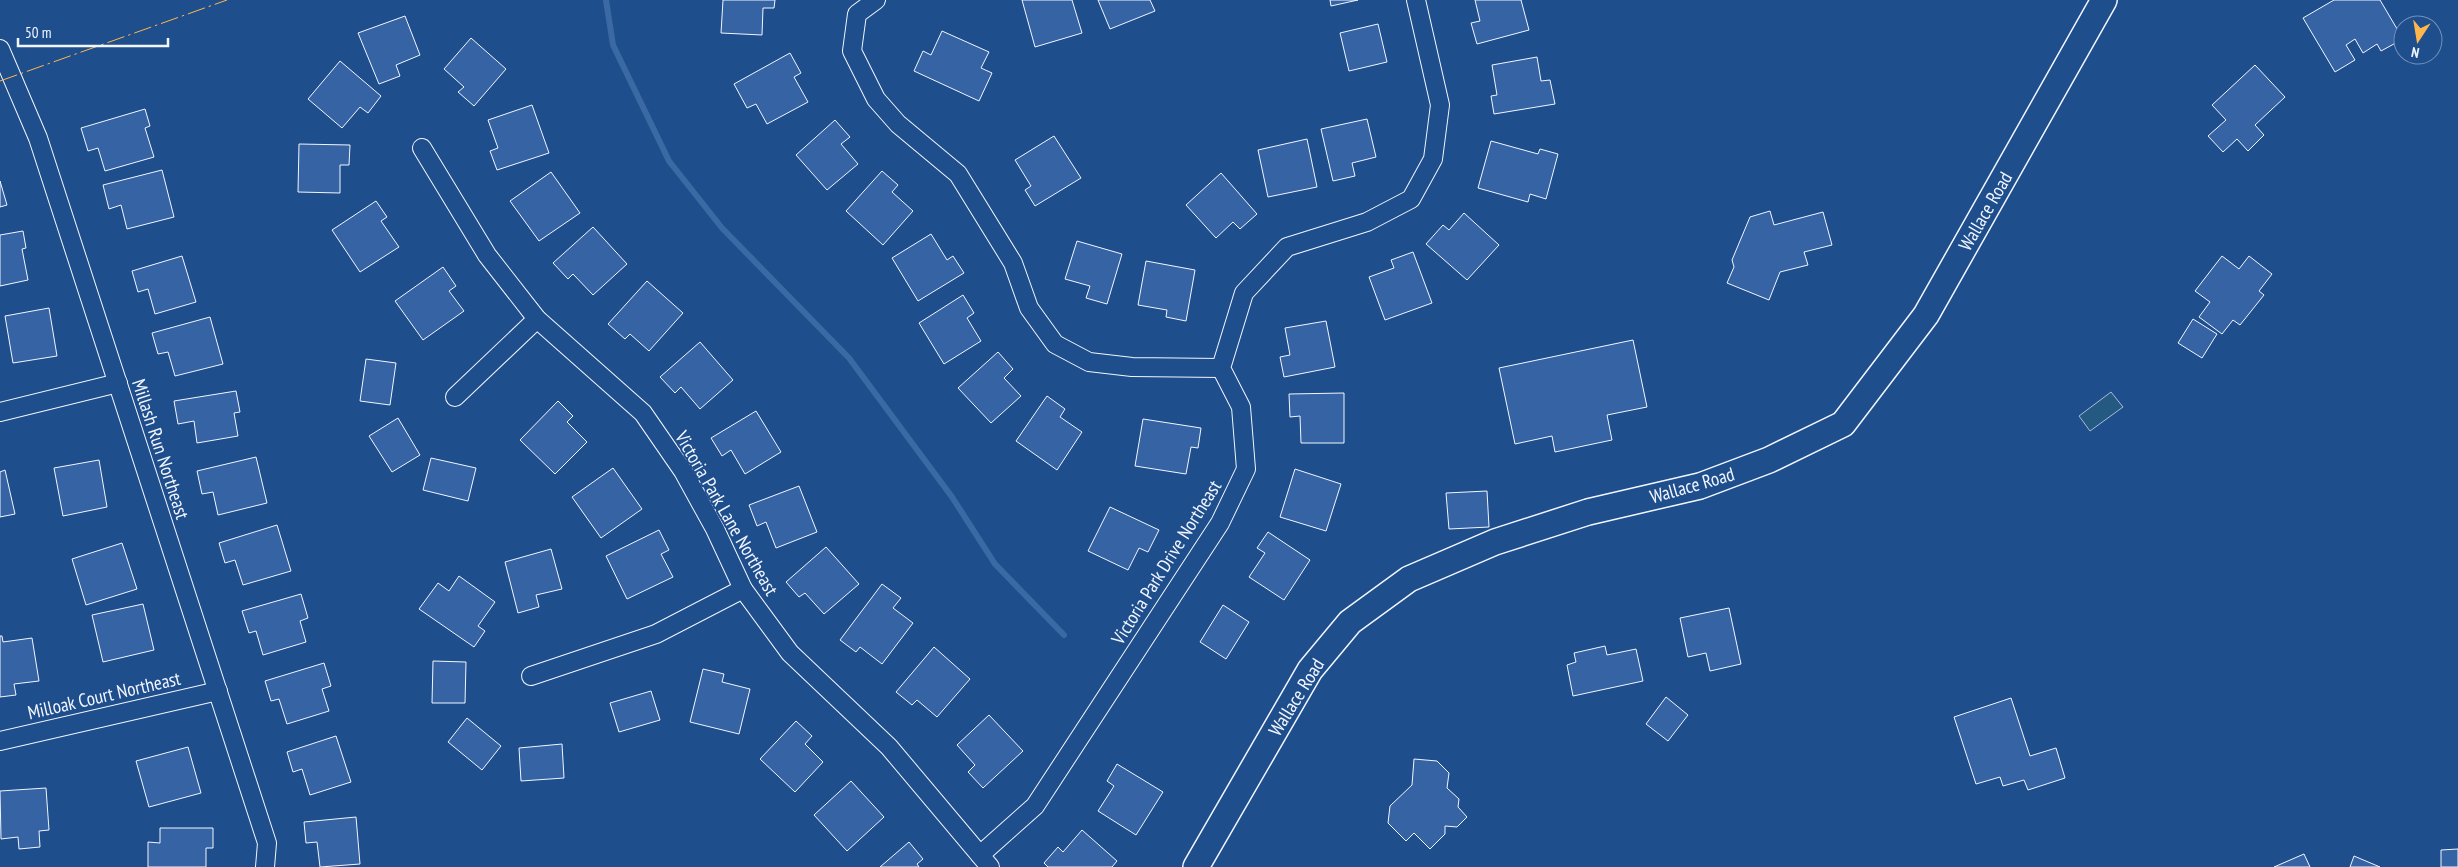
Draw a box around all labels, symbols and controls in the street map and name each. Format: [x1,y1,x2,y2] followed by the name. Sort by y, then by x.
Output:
[18,15,168,47] scale bar
[2393,15,2443,65] north arrow
[25,23,51,42] text: 50 m
[2410,43,2421,62] text: N
[1953,167,2017,255] street label: Wallace Road
[127,376,195,523] street label: Millash Run Northeast
[670,426,784,600] street label: Victoria Park Lane Northeast
[1647,461,1737,509] street label: Wallace Road
[1105,475,1227,649] street label: Victoria Park Drive Northeast
[1263,654,1329,740] street label: Wallace Road
[25,666,184,724] street label: Milloak Court Northeast

